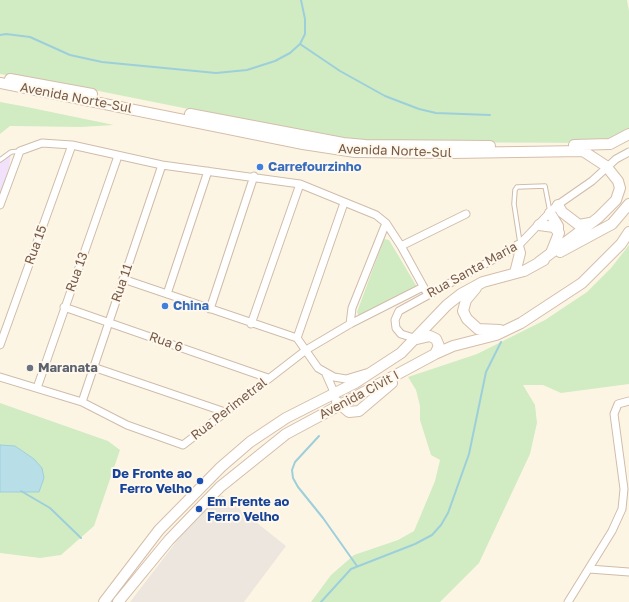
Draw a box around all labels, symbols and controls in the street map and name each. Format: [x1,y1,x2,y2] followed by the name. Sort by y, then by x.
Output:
[19,80,133,116] street label: Avenida Norte-Sul
[338,141,452,161] street label: Avenida Norte-Sul
[268,159,361,175] place label: Carrefourzinho
[255,162,265,172] marker: Carrefourzinho
[22,223,50,267] street label: Rua 15
[424,239,520,301] street label: Rua Santa Maria
[63,250,91,294] street label: Rua 13
[108,262,136,304] street label: Rua 11
[173,298,209,314] place label: China
[160,301,170,311] marker: China
[147,329,185,355] street label: Rua 6
[38,360,98,376] place label: Maranata
[25,363,35,373] marker: Maranata
[316,367,402,423] street label: Avenida Civit I
[188,374,270,444] street label: Rua Perimetral
[112,466,192,497] place label: De Fronte ao Ferro Velho
[195,476,205,486] marker: De Fronte ao Ferro Velho
[207,494,289,525] place label: Em Frente ao Ferro Velho
[194,504,204,514] marker: Em Frente ao Ferro Velho

